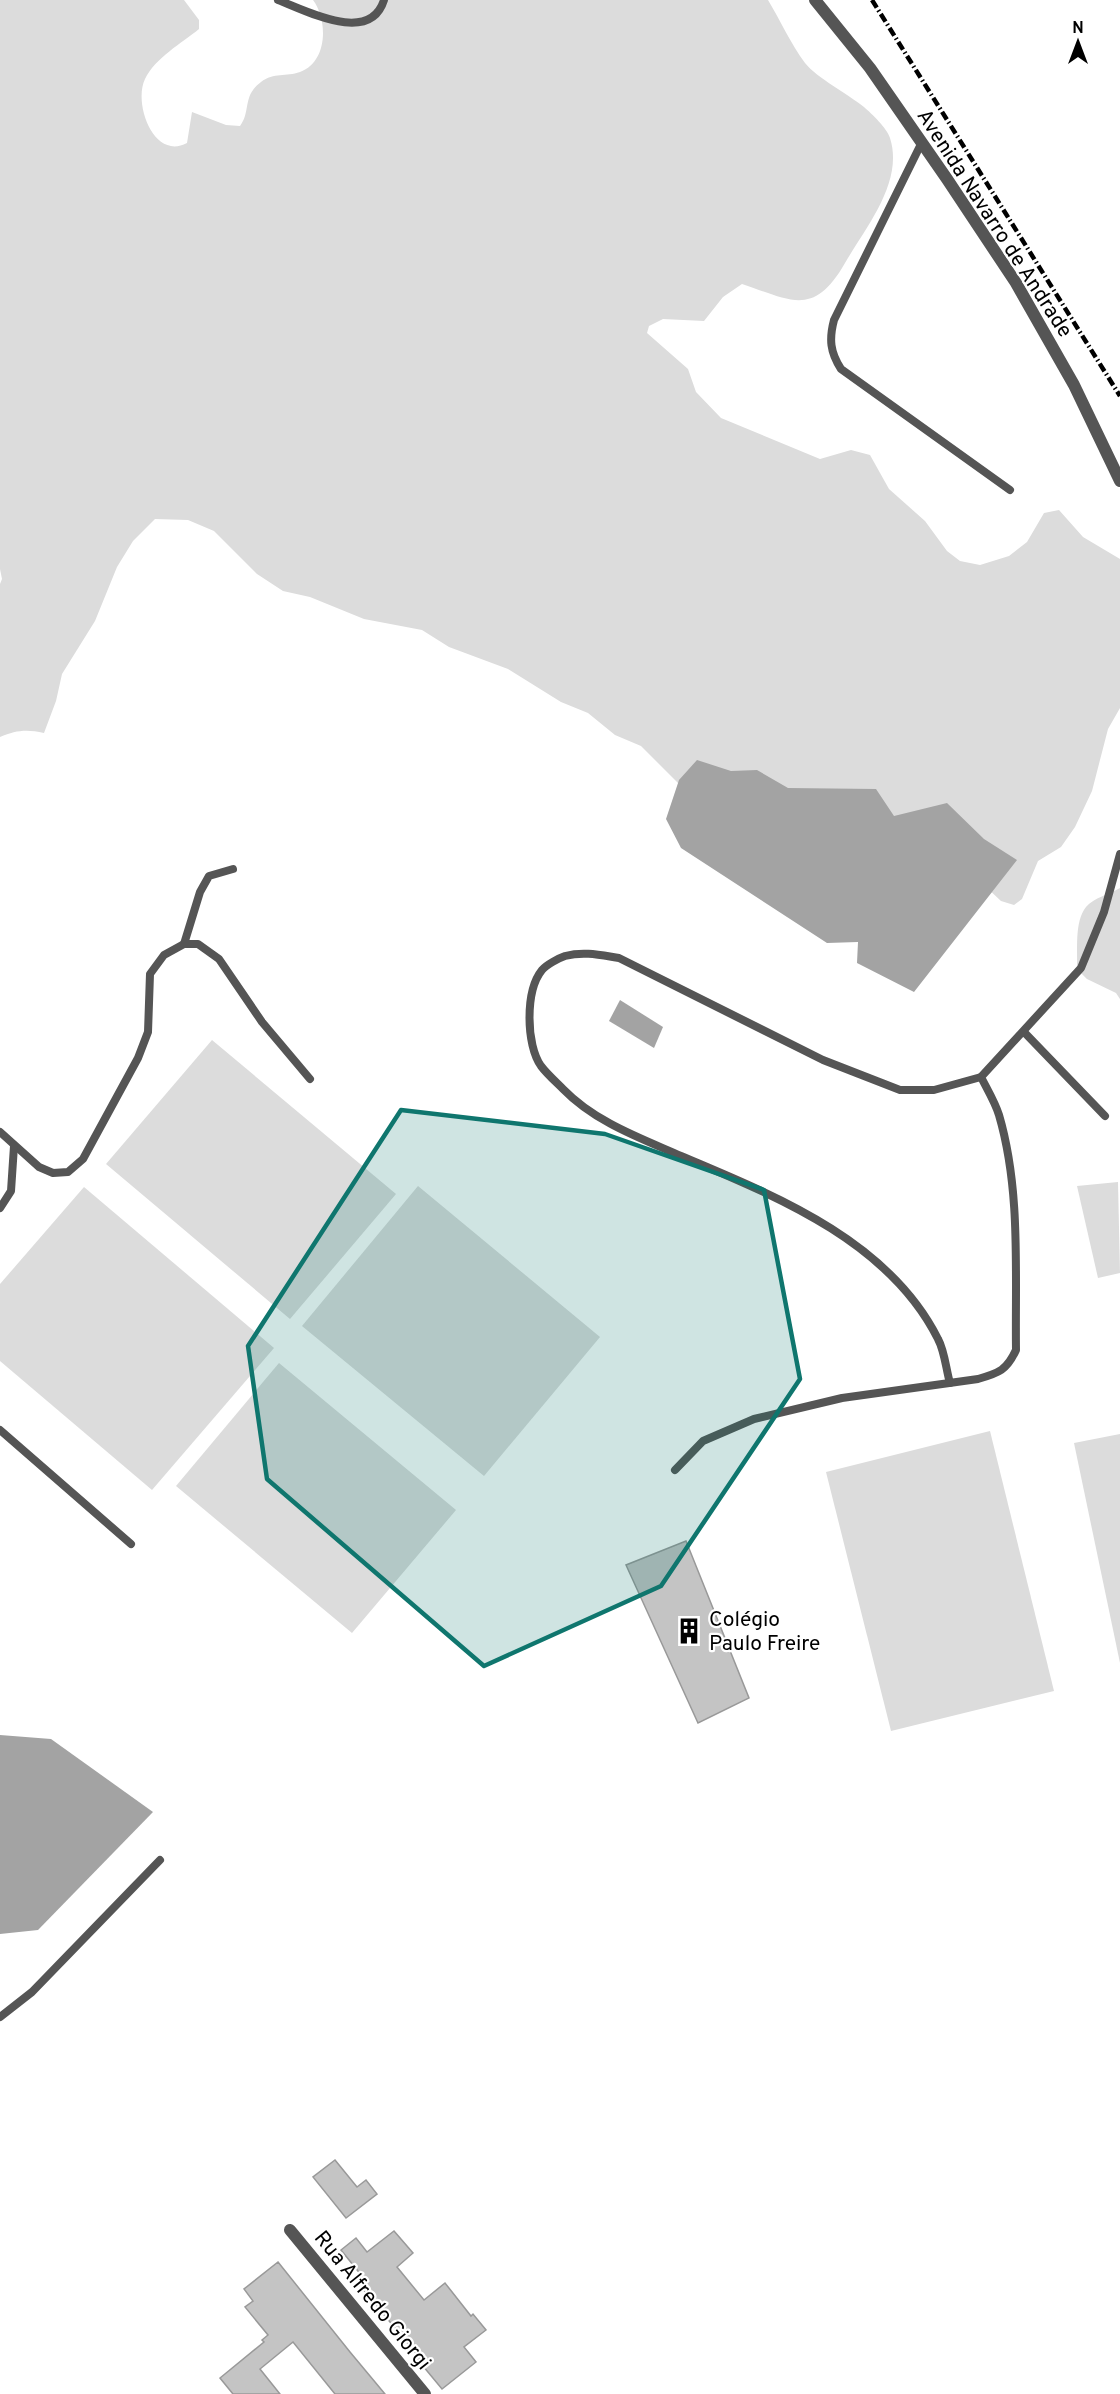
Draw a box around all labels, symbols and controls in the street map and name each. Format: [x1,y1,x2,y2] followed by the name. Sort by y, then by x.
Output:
[1048,12,1108,72] north arrow
[1072,19,1084,39] text: N
[910,104,1078,343] street label: Avenida Navarro de Andrade
[709,1607,820,1658] place label: Colégio Paulo Freire
[674,1616,704,1646] building icon: Colégio Paulo Freire
[307,2226,436,2376] street label: Rua Alfredo Giorgi

